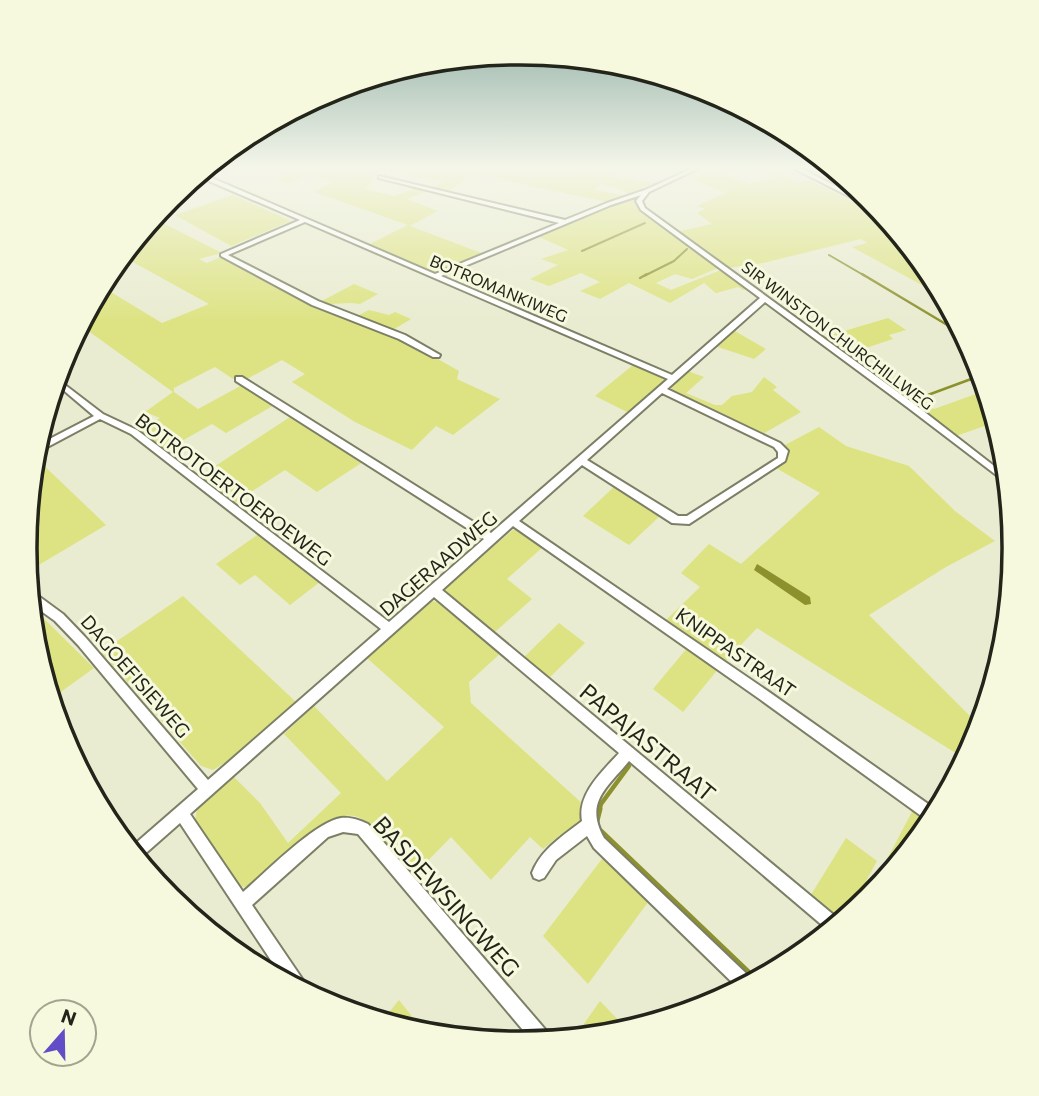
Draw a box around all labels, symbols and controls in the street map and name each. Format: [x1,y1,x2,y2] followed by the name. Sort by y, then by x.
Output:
[427,250,571,326] street label: BOTROMANKIWEG
[739,257,937,413] street label: SIR WINSTON CHURCHILLWEG
[131,408,337,570] street label: BOTROTOERTOEROEWEG
[374,506,502,620] street label: DAGERAADWEG
[672,602,800,702] street label: KNIPPASTRAAT
[76,610,196,742] street label: DAGOEFISIEWEG
[574,677,722,807] street label: PAPAJASTRAAT
[368,810,526,982] street label: BASDEWSINGWEG
[28,998,98,1068] north arrow
[58,1003,80,1030] text: N

